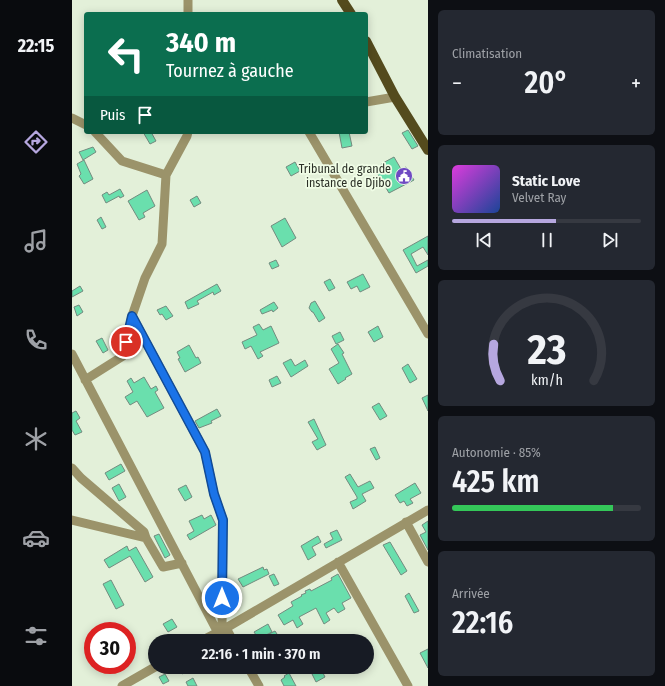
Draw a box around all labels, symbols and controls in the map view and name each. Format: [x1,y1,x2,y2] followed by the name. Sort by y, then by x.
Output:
[166,26,236,59] text: 340 m
[100,28,152,80] icon: left
[18,35,54,57] text: 22:15
[452,46,522,61] text: Climatisation
[166,60,294,82] text: Tournez à gauche
[524,65,568,101] text: 20°
[452,70,462,97] text: −
[631,70,641,97] text: +
[134,104,156,126] icon: arrive
[100,106,126,124] text: Puis
[22,128,50,156] icon: directions
[299,162,391,190] place label: Tribunal de grande instance de Djibo
[394,166,414,186] public building icon: Tribunal de grande instance de Djibo
[512,172,580,190] text: Static Love
[512,190,566,205] text: Velvet Ray
[22,227,50,255] icon: music
[473,229,495,251] icon: previous
[536,229,558,251] icon: pause
[599,229,621,251] icon: next
[109,325,143,359] pin
[526,325,566,375] text: 23
[22,326,50,354] icon: phone
[115,331,137,353] icon: arrive
[531,372,562,389] text: km/h
[22,425,50,453] icon: climate
[452,445,541,460] text: Autonomie · 85%
[452,464,539,500] text: 425 km
[22,524,50,552] icon: car
[201,577,243,619] position arrow
[452,586,490,601] text: Arrivée
[452,605,513,641] text: 22:16
[22,622,50,650] icon: filters
[84,622,136,674] speed limit sign: 30
[202,645,320,663] text: 22:16 · 1 min · 370 m

